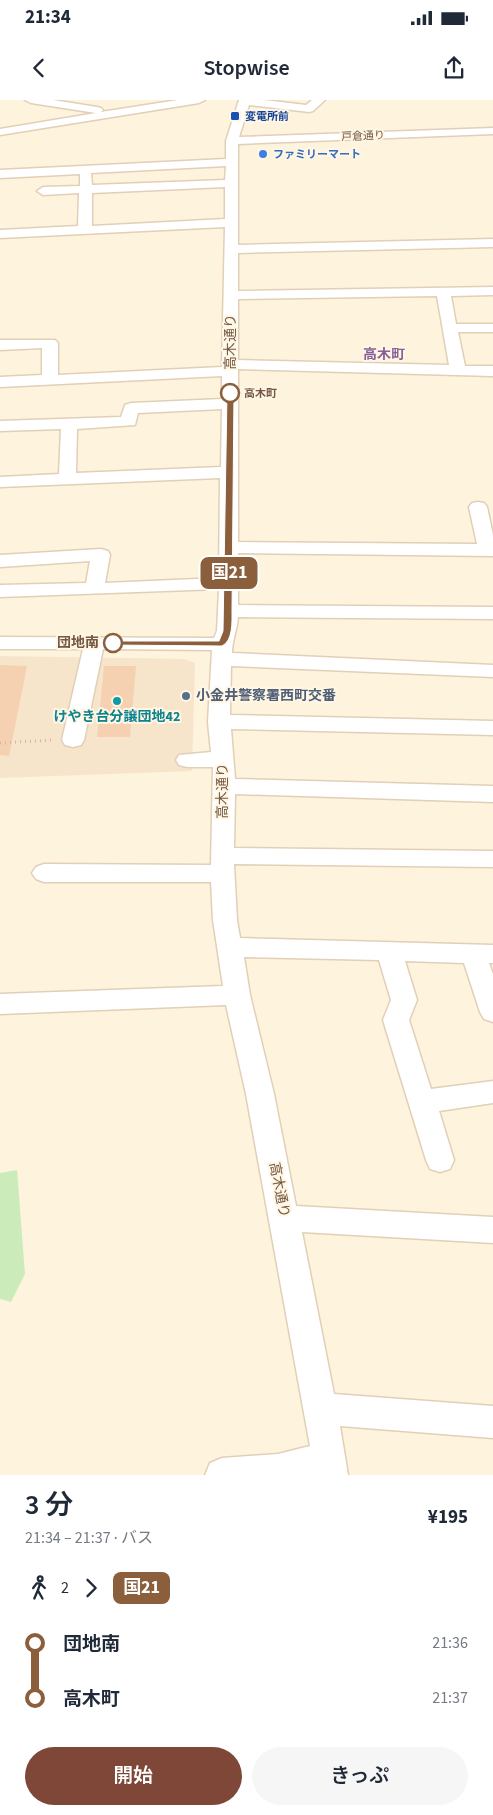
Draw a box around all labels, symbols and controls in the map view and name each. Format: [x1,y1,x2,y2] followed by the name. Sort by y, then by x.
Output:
[25,4,71,31] text: 21:34
[203,52,290,84] text: Stopwise
[25,54,53,82] icon: back
[440,54,468,82] icon: share
[245,109,289,124] place label: 変電所前
[229,110,241,122] marker: 変電所前
[341,128,385,144] street label: 戸倉通り
[273,147,361,162] place label: ファミリーマート
[257,148,269,160] marker: ファミリーマート
[221,314,241,370] street label: 高木通り
[363,345,405,365] district label: 高木町
[220,383,240,403] marker: 高木町
[244,386,277,401] place label: 高木町
[200,557,258,589] line badge: 国21
[210,560,248,585] text: 国21
[57,633,99,653] place label: 団地南
[103,633,123,653] marker: 団地南
[196,686,336,706] place label: 小金井警察署西町交番
[180,690,192,702] marker: 小金井警察署西町交番
[111,695,123,707] marker: けやき台分譲団地42
[54,707,180,727] place label: けやき台分譲団地42
[213,763,233,819] street label: 高木通り
[264,1161,294,1219] street label: 高木通り
[25,1485,73,1525] text: 3 分
[428,1504,468,1531] text: ¥195
[25,1527,153,1549] text: 21:34 – 21:37 · バス
[25,1574,53,1602] icon: walk
[77,1574,105,1602] icon: forward
[123,1575,160,1600] text: 国21
[61,1577,69,1599] text: 2
[63,1631,120,1658] text: 団地南
[432,1632,468,1654] text: 21:36
[63,1686,120,1713] text: 高木町
[432,1687,468,1709] text: 21:37
[25,1747,242,1805] button: 開始
[252,1747,468,1805] button: きっぷ

